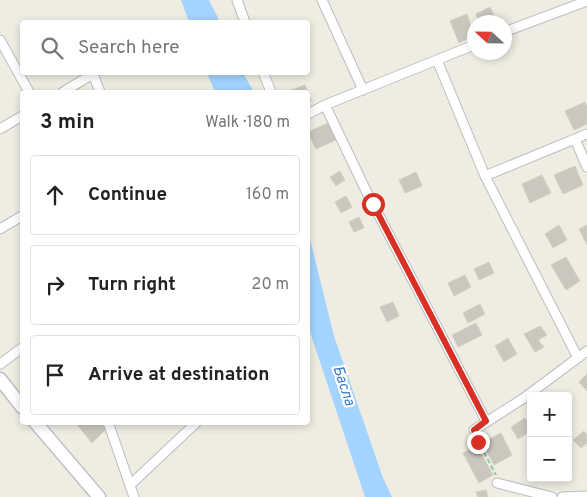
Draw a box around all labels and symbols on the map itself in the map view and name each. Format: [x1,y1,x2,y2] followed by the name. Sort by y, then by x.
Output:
[467,15,512,60] north arrow
[362,193,385,216] route start
[328,363,358,409] water label: Басла
[467,431,490,454] route end

